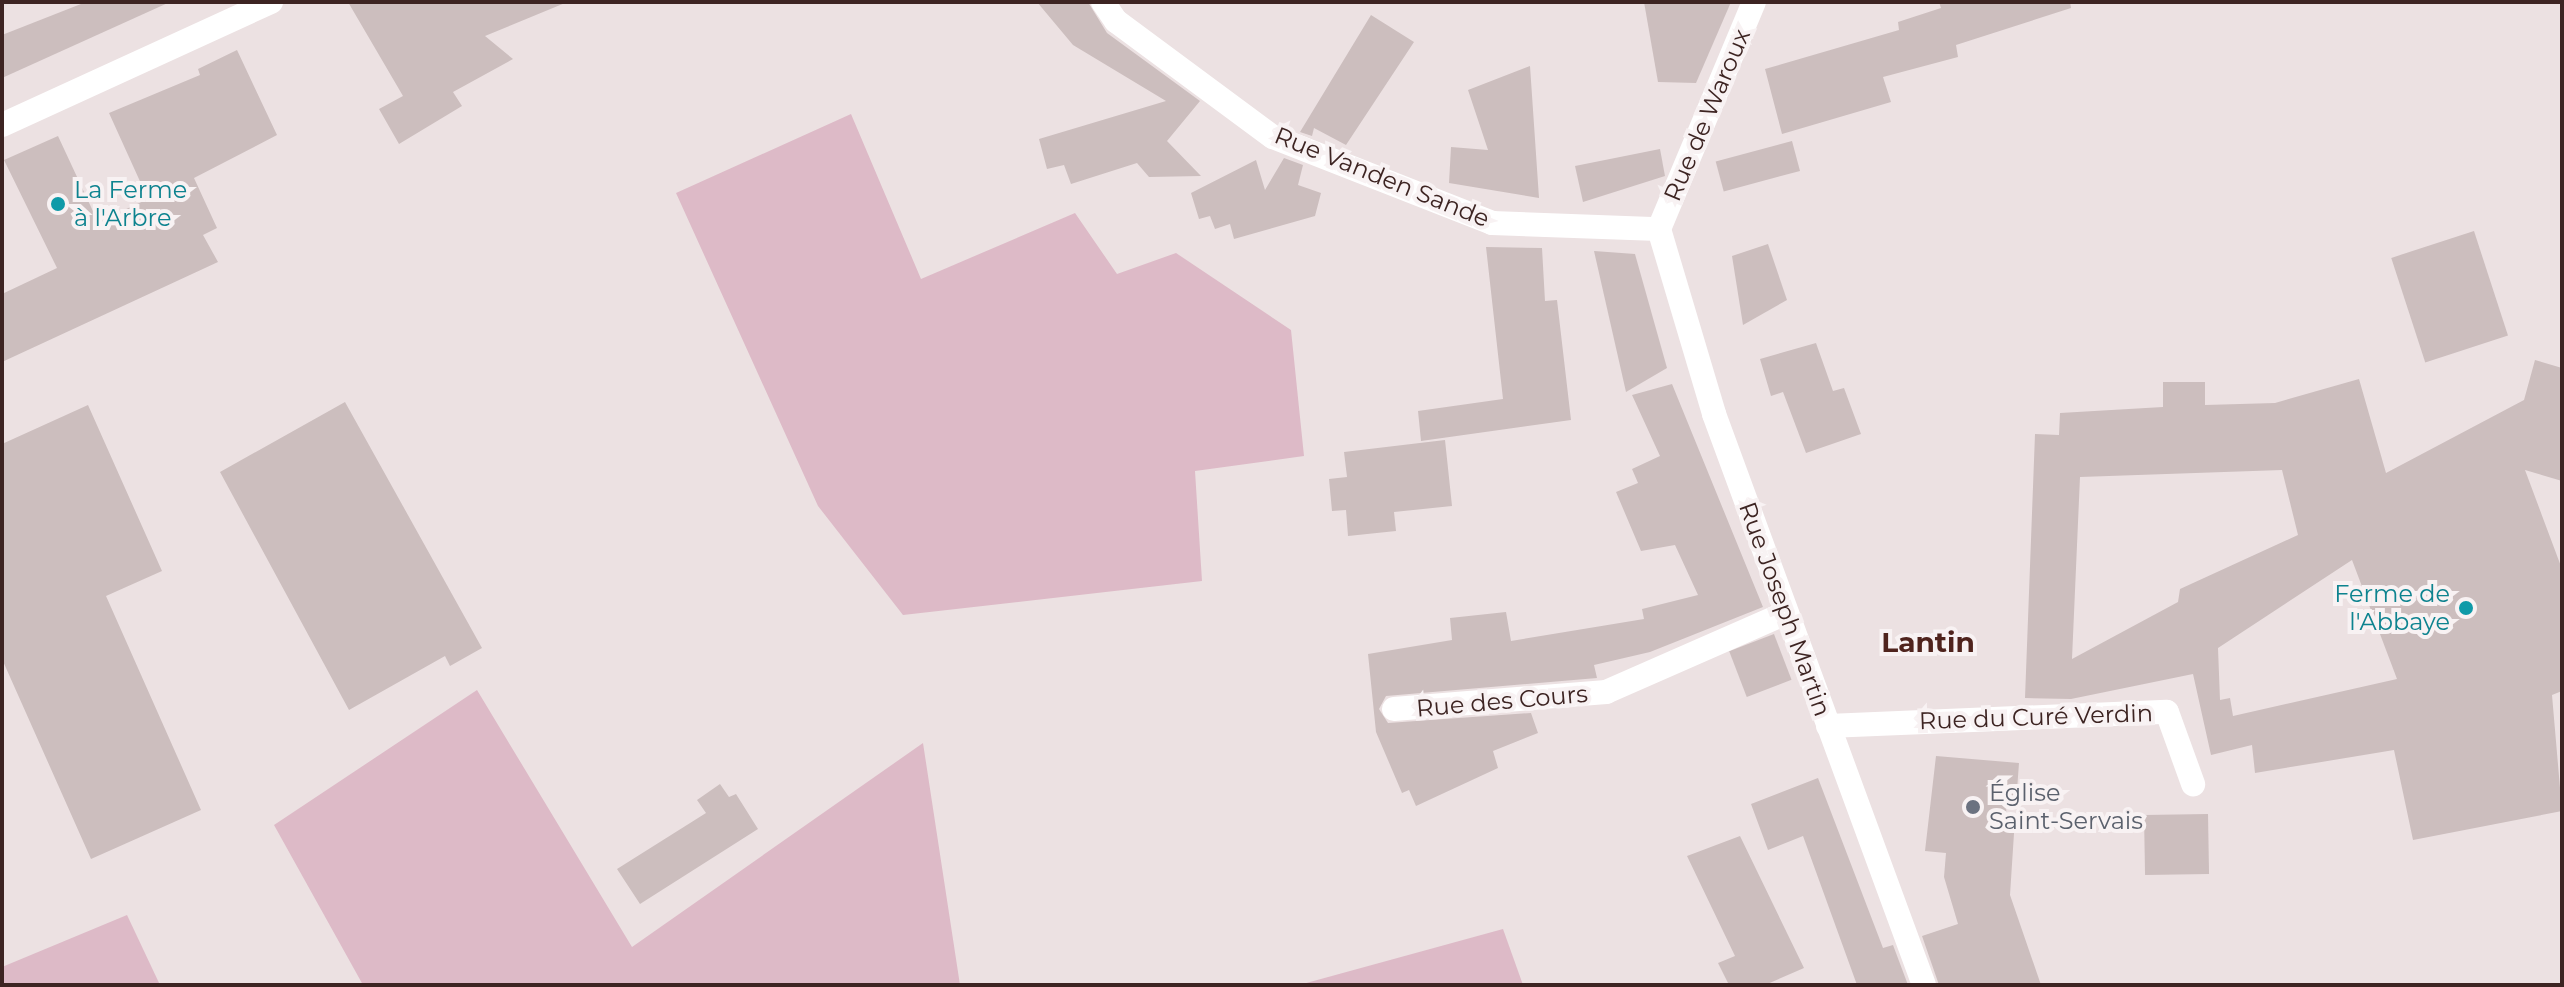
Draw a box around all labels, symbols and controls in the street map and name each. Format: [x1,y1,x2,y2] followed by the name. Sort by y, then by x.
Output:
[1658,25,1756,205] street label: Rue de Waroux
[1270,121,1494,233] street label: Rue Vanden Sande
[74,176,187,232] place label: La Ferme à l'Arbre
[49,195,67,213] marker: La Ferme à l'Arbre
[1733,498,1837,720] street label: Rue Joseph Martin
[2334,580,2450,636] place label: Ferme de l'Abbaye
[2457,599,2475,617] marker: Ferme de l'Abbaye
[1881,625,1975,659] district label: Lantin
[1415,679,1589,723] street label: Rue des Cours
[1919,699,2153,735] street label: Rue du Curé Verdin
[1989,779,2143,835] place label: Église Saint-Servais
[1964,798,1982,816] marker: Église Saint-Servais

